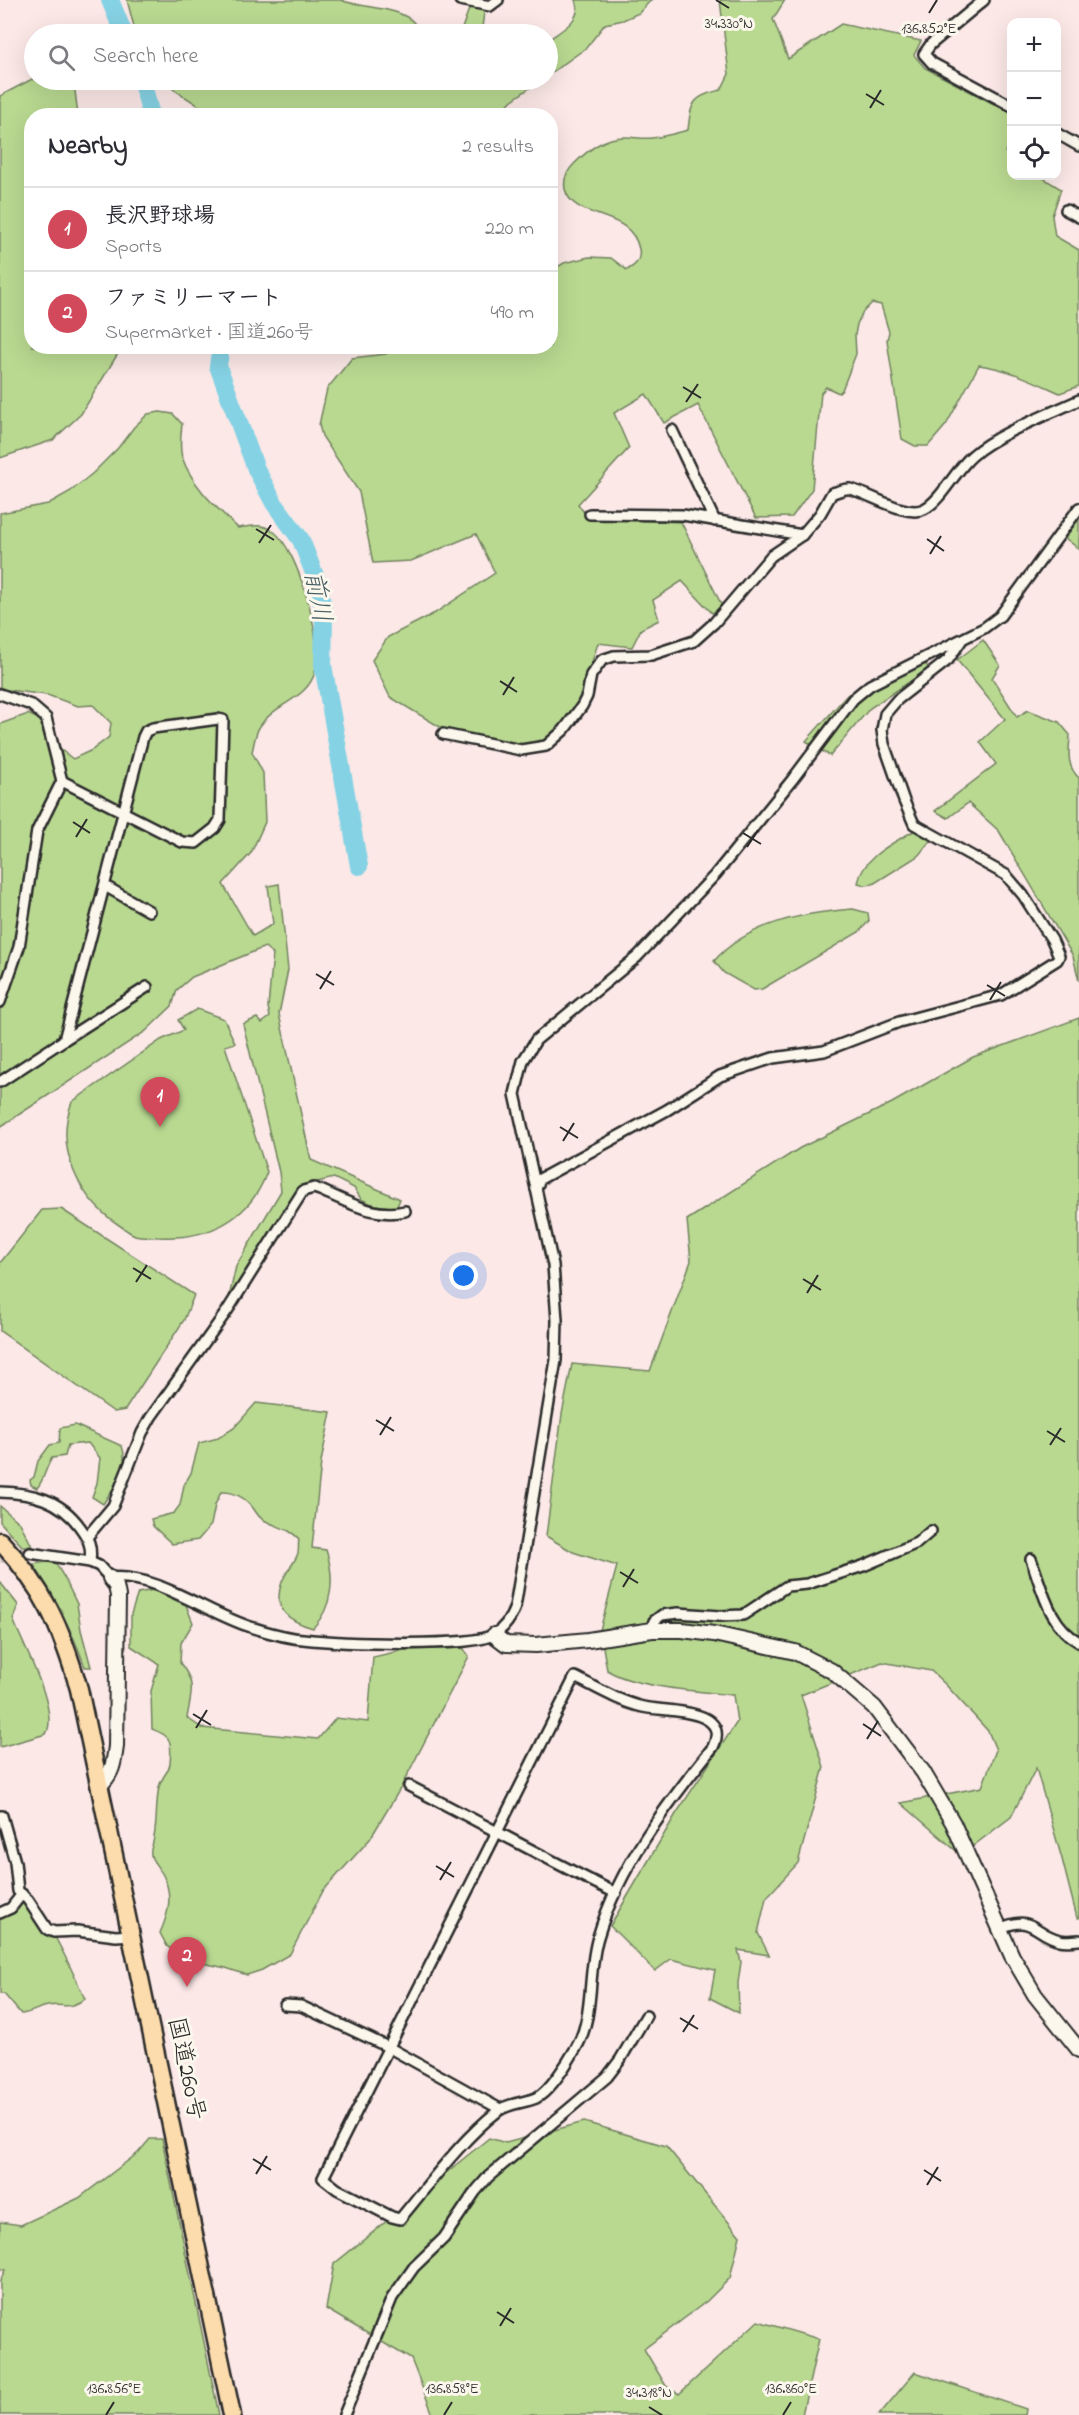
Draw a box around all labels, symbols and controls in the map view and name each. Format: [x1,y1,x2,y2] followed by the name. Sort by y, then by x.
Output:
[705,13,753,35] text: 34.330°N
[901,18,957,40] text: 136.852°E
[1007,18,1061,180] map controls
[1007,18,1061,72] button: +
[24,24,558,90] search box
[45,41,78,74] icon: search
[93,41,198,73] text: Search here
[1007,72,1061,126] button: −
[1007,126,1061,180] button: locate
[48,128,127,166] text: Nearby
[462,133,534,162] text: 2 results
[105,201,215,233] text: 長沢野球場
[64,215,71,244] text: 1
[485,215,534,244] text: 220 m
[105,233,162,262] text: Sports
[105,283,282,315] text: ファミリーマート
[63,299,72,328] text: 2
[491,299,534,328] text: 490 m
[105,319,314,348] text: Supermarket · 国道260号
[292,568,340,626] water label: 前川
[140,1078,180,1127] pin: 1
[449,1261,478,1290] your location
[168,1938,207,1987] pin: 2
[157,2014,213,2124] street label: 国道260号
[87,2378,141,2400] text: 136.856°E
[425,2378,479,2400] text: 136.858°E
[765,2378,817,2400] text: 136.860°E
[626,2382,672,2404] text: 34.318°N

